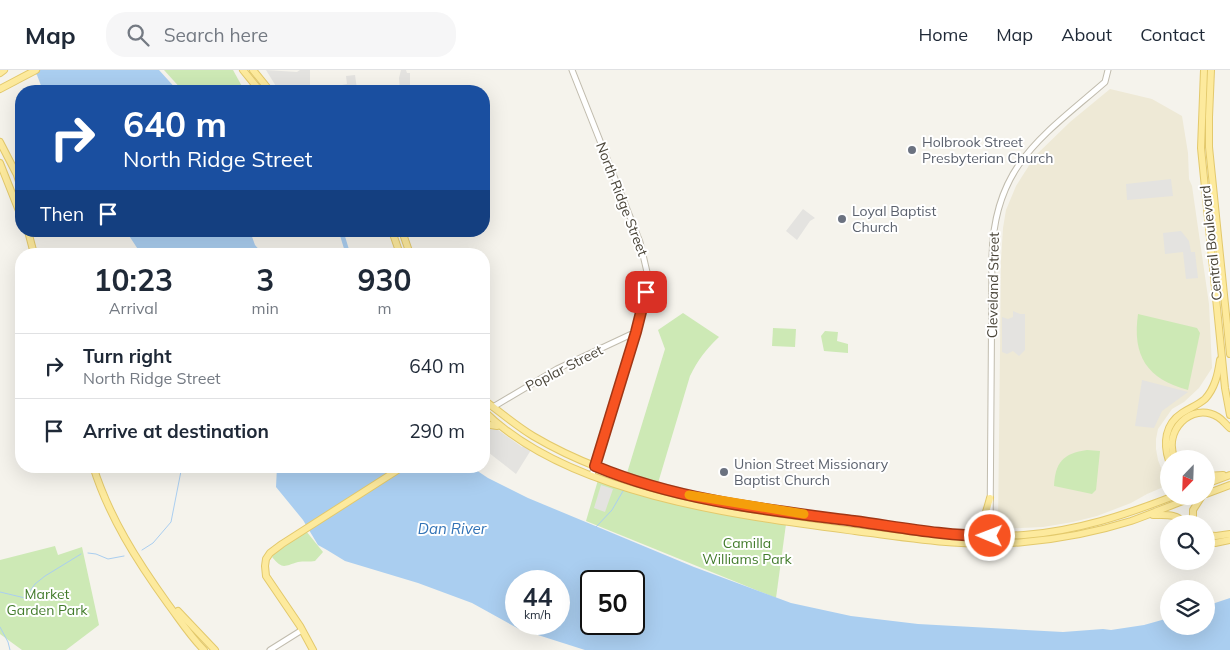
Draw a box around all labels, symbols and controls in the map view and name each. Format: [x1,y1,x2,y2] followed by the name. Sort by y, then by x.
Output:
[106,12,456,57] search box
[25,20,76,50] text: Map
[124,21,152,49] icon: search
[164,23,268,47] text: Search here
[918,23,968,46] text: Home
[996,23,1033,46] text: Map
[1061,23,1112,46] text: About
[1140,23,1205,46] text: Contact
[123,102,227,146] text: 640 m
[40,105,105,170] icon: right
[922,133,1053,167] place label: Holbrook Street Presbyterian Church
[592,140,652,259] street label: North Ridge Street
[906,144,918,156] marker: Holbrook Street Presbyterian Church
[123,145,312,173] text: North Ridge Street
[1196,185,1226,301] street label: Central Boulevard
[94,200,122,228] icon: arrive
[40,202,84,226] text: Then
[852,202,936,236] place label: Loyal Baptist Church
[836,213,848,225] marker: Loyal Baptist Church
[983,232,1003,338] street label: Cleveland Street
[94,261,173,299] text: 10:23
[256,261,274,299] text: 3
[357,261,411,299] text: 930
[625,271,667,313] pin
[632,278,660,306] icon: arrive
[109,298,158,318] text: Arrival
[252,298,279,318] text: min
[377,298,391,318] text: m
[522,341,606,395] street label: Poplar Street
[83,344,172,368] text: Turn right
[40,352,68,380] icon: right
[409,354,465,378] text: 640 m
[83,368,221,388] text: North Ridge Street
[40,417,68,445] icon: arrive
[83,419,269,443] text: Arrive at destination
[409,419,465,443] text: 290 m
[1160,450,1215,505] north arrow
[1160,450,1215,635] map controls
[734,455,889,489] place label: Union Street Missionary Baptist Church
[718,466,730,478] marker: Union Street Missionary Baptist Church
[963,509,1015,561] position arrow
[1160,515,1215,570] button: search
[418,519,487,538] water label: Dan River
[702,534,793,568] park label: Camilla Williams Park
[580,570,645,635] speed limit sign: 50
[1160,580,1215,635] button: layers
[522,581,553,612] text: 44
[7,585,88,619] park label: Market Garden Park
[524,607,551,622] text: km/h

